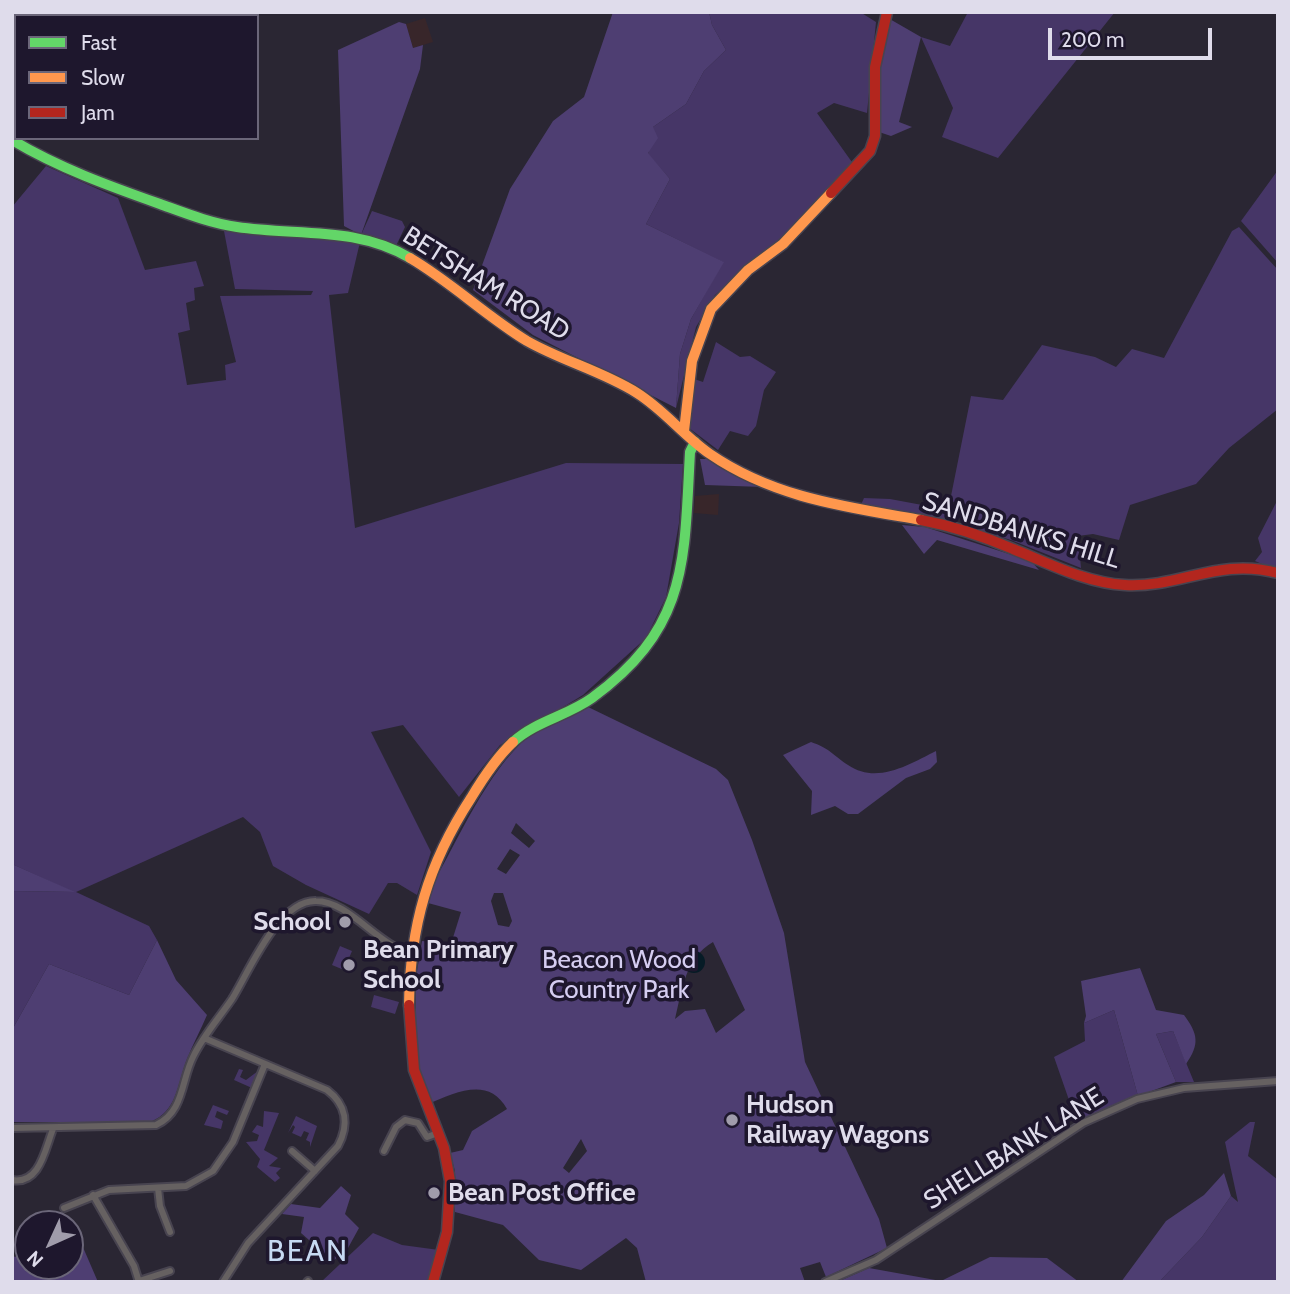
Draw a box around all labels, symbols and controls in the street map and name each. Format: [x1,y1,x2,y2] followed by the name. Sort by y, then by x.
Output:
[14,14,259,140] legend
[1052,14,1216,58] scale bar
[1061,27,1124,52] text: 200 m
[81,30,117,55] text: Fast
[81,65,125,90] text: Slow
[81,100,115,125] text: Jam
[397,220,575,348] street label: BETSHAM ROAD
[918,486,1124,576] street label: SANDBANKS HILL
[253,906,331,938] place label: School
[337,914,353,930] marker: School
[363,934,514,996] place label: Bean Primary School
[542,944,696,1006] park label: Beacon Wood Country Park
[341,957,357,973] marker: Bean Primary School
[918,1081,1110,1217] street label: SHELLBANK LANE
[746,1089,929,1150] place label: Hudson Railway Wagons
[724,1112,740,1128] marker: Hudson Railway Wagons
[448,1177,636,1209] place label: Bean Post Office
[426,1185,442,1201] marker: Bean Post Office
[14,1210,84,1280] north arrow
[267,1234,349,1270] district label: BEAN
[22,1246,48,1272] text: N

